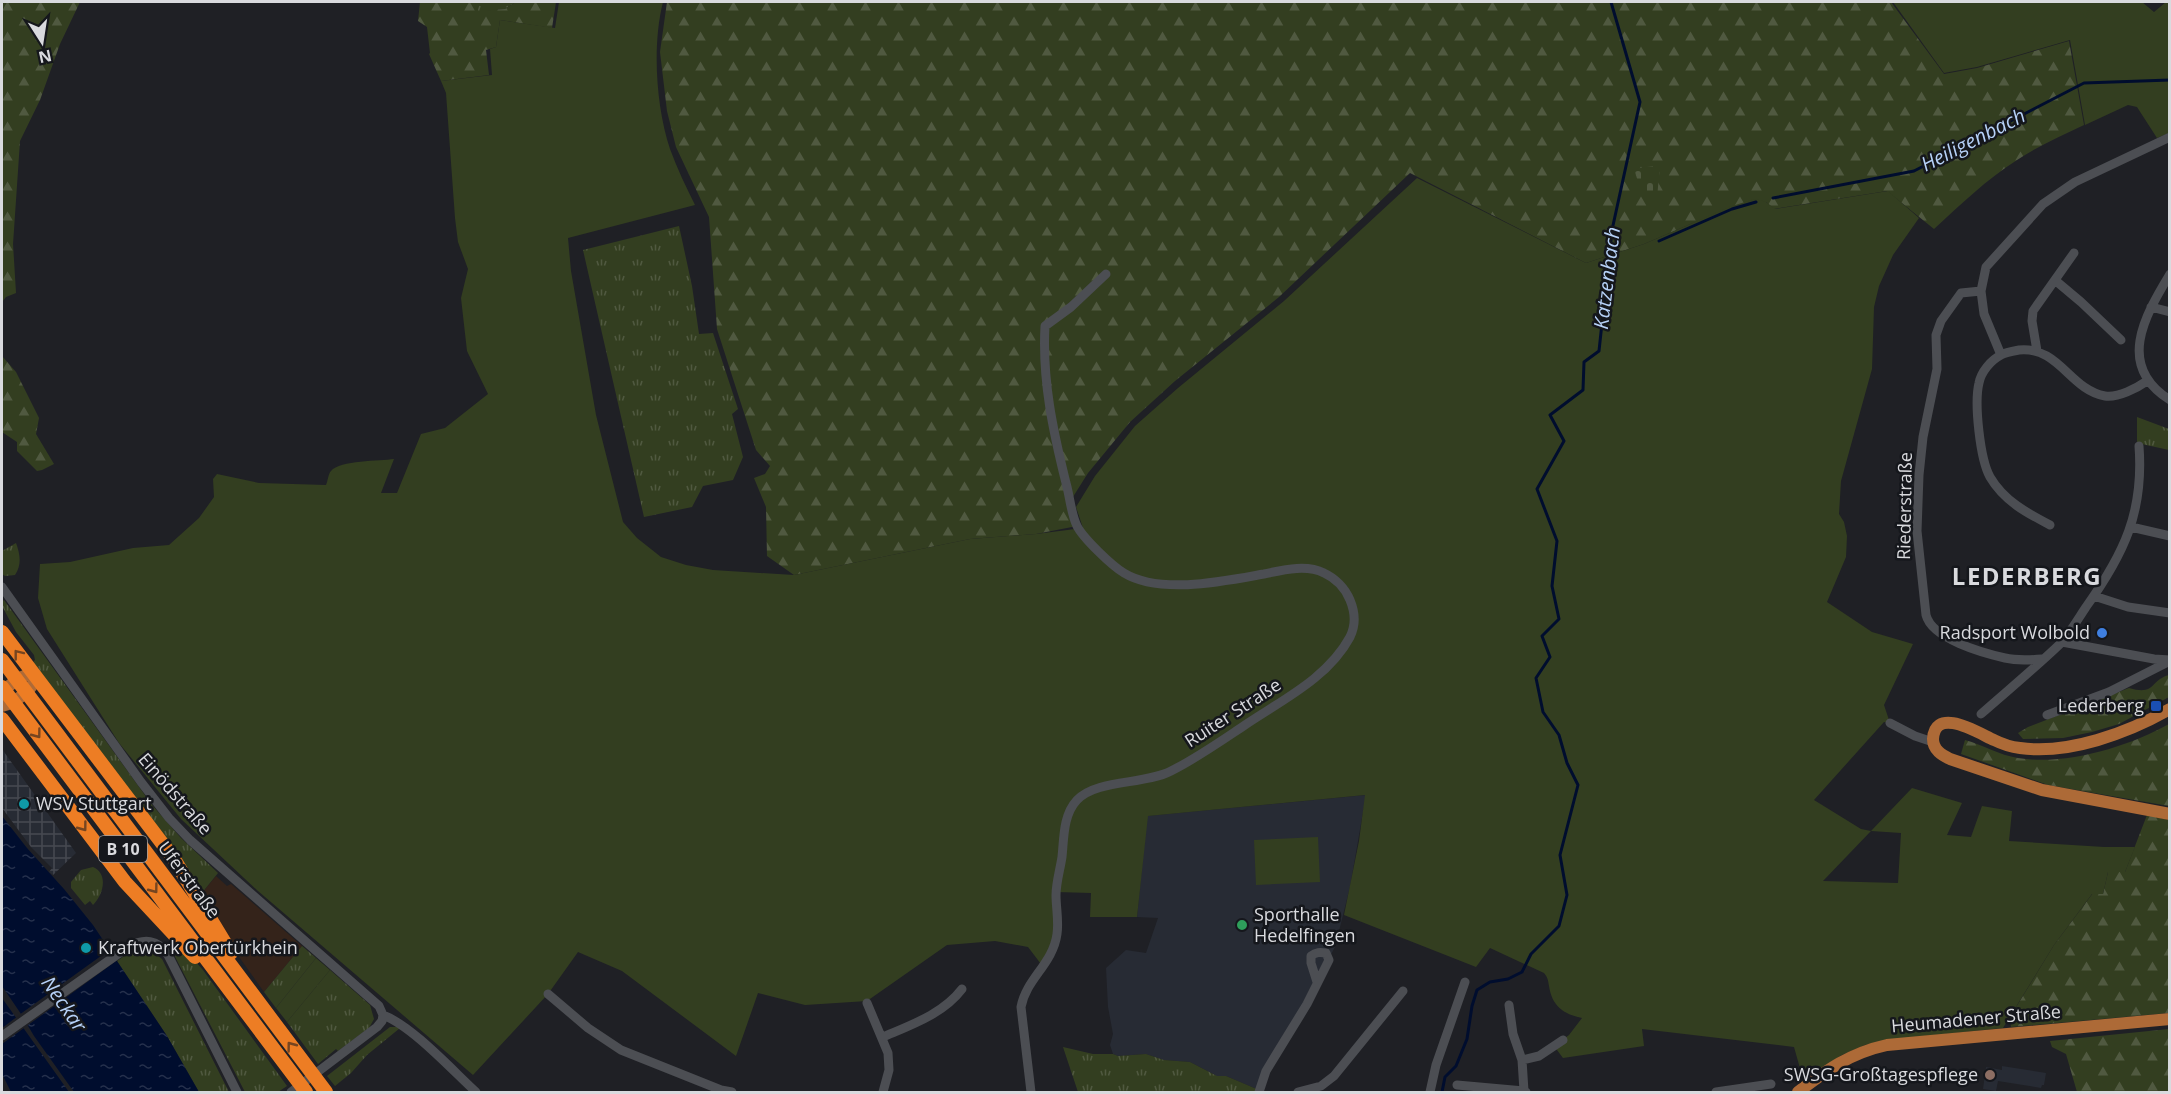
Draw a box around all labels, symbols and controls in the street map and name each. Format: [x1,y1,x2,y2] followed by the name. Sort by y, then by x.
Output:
[12,12,72,72] north arrow
[36,45,54,69] text: N
[1916,102,2030,177] water label: Heiligenbach
[1587,225,1626,331] water label: Katzenbach
[1891,452,1917,560] street label: Riederstraße
[1952,559,2102,592] district label: LEDERBERG
[1940,620,2090,644] place label: Radsport Wolbold
[2095,626,2109,640] marker: Radsport Wolbold
[15,649,26,660] one-way arrow
[1180,672,1285,752] street label: Ruiter Straße
[2058,693,2144,717] place label: Lederberg
[2149,699,2163,713] marker: Lederberg
[29,727,40,738] one-way arrow
[134,747,218,839] street label: Einödstraße
[36,791,152,815] place label: WSV Stuttgart
[17,797,31,811] marker: WSV Stuttgart
[76,821,87,832] one-way arrow
[99,836,147,862] road number: B 10
[153,836,227,923] street label: Uferstraße
[147,883,158,894] one-way arrow
[1254,902,1356,947] place label: Sporthalle Hedelfingen
[1235,918,1249,932] marker: Sporthalle Hedelfingen
[98,935,298,959] place label: Kraftwerk Obertürkhein
[79,941,93,955] marker: Kraftwerk Obertürkhein
[36,971,94,1038] water label: Neckar
[1890,999,2062,1037] street label: Heumadener Straße
[287,1041,298,1052] one-way arrow
[1784,1062,1978,1086] place label: SWSG-Großtagespflege
[1983,1068,1997,1082] marker: SWSG-Großtagespflege

